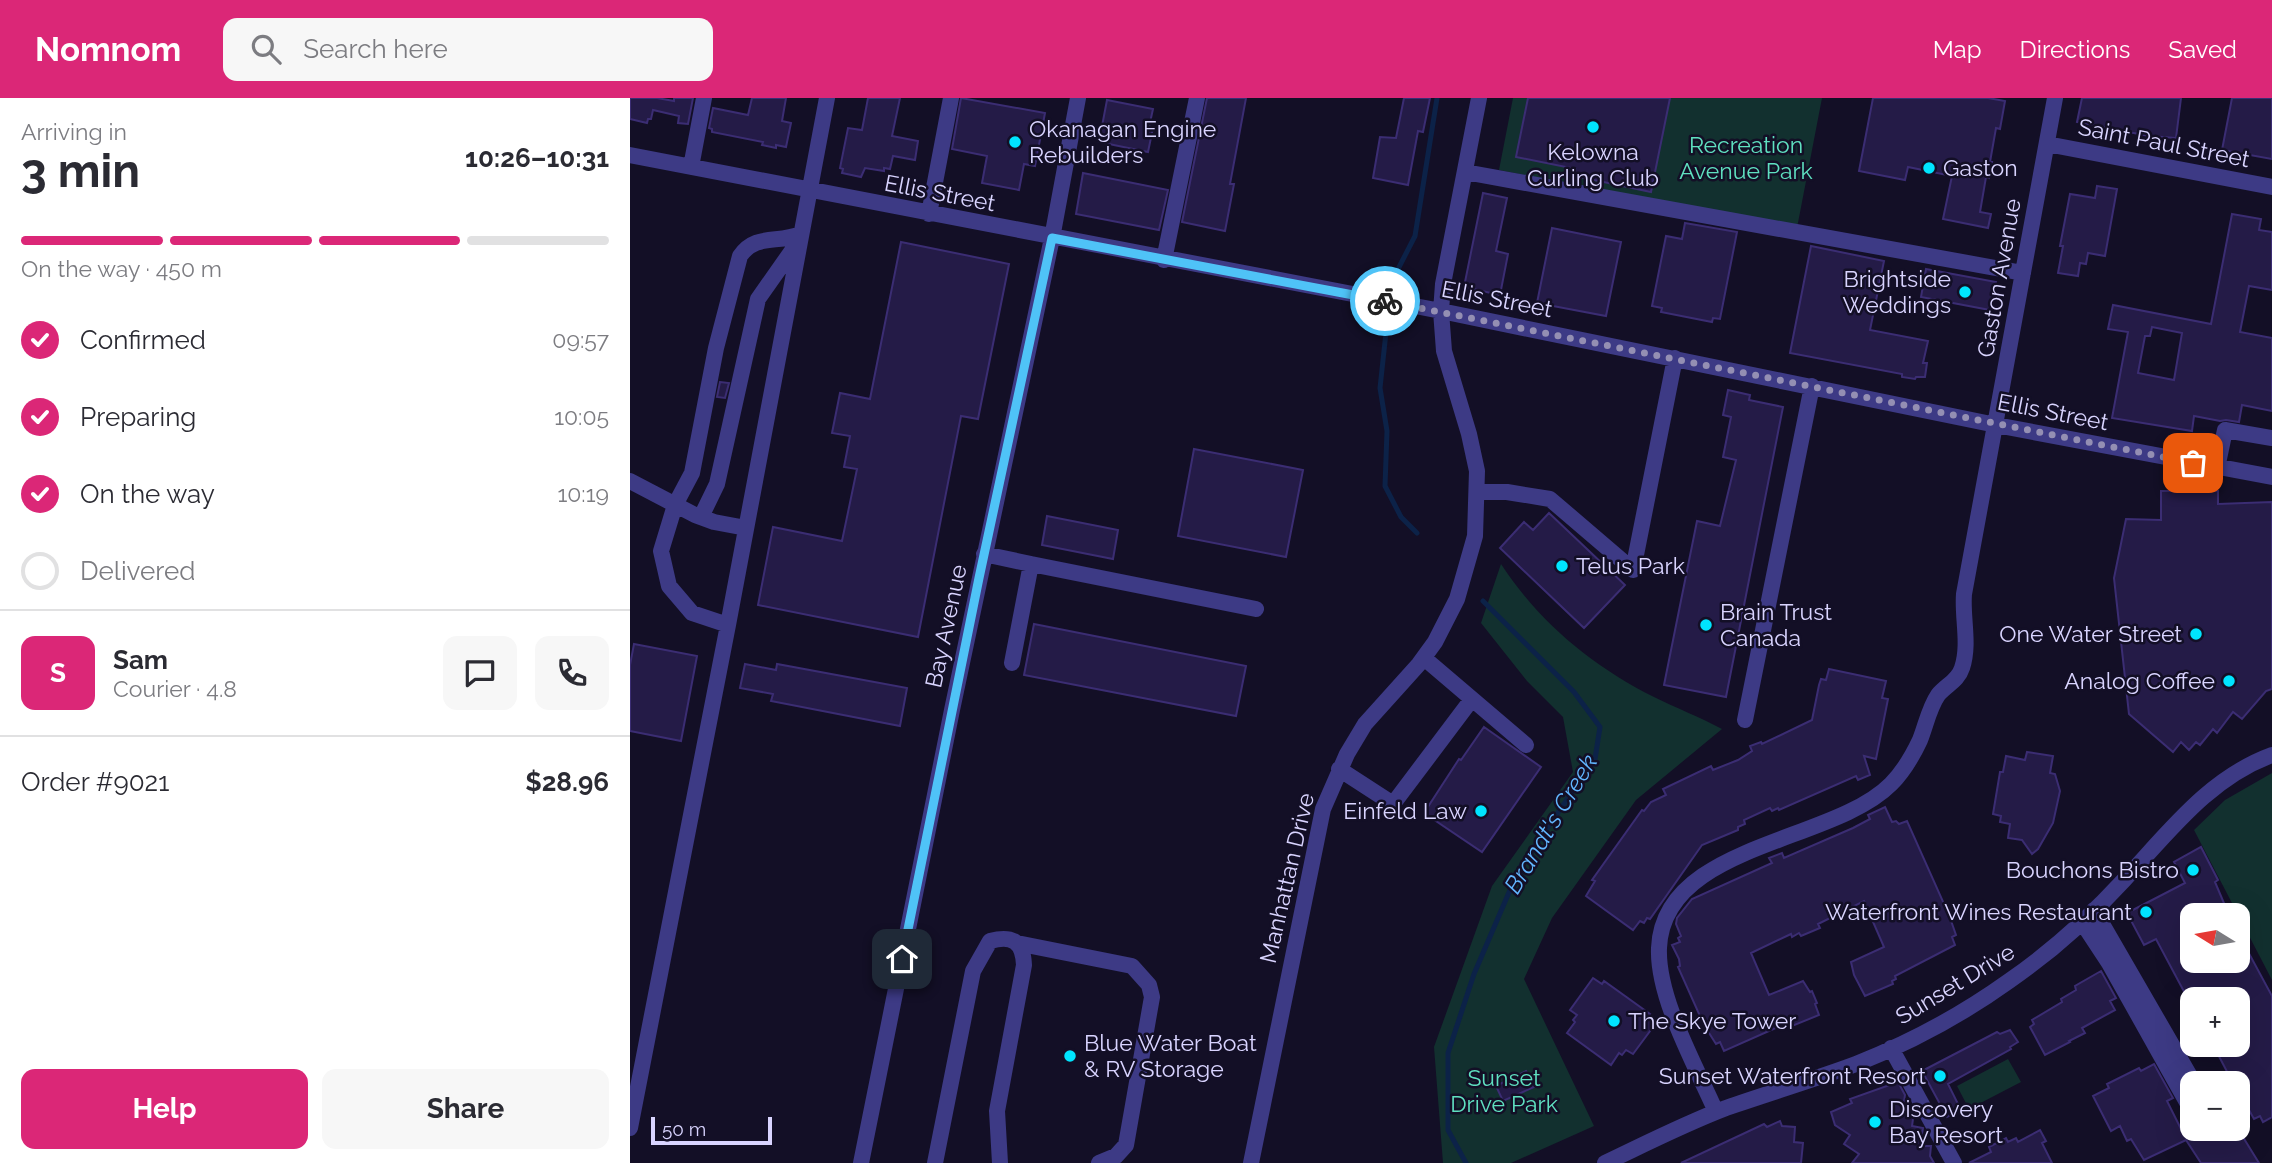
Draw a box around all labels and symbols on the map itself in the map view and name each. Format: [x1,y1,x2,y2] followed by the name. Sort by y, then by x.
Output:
[2076,113,2252,172] street label: Saint Paul Street
[1029,115,1216,168] place label: Okanagan Engine Rebuilders
[1585,119,1601,135] marker: Kelowna Curling Club
[1679,131,1813,184] park label: Recreation Avenue Park
[1007,134,1023,150] marker: Okanagan Engine Rebuilders
[1527,138,1659,191] place label: Kelowna Curling Club
[1943,154,2018,181] place label: Gaston
[1921,160,1937,176] marker: Gaston
[882,169,998,217] street label: Ellis Street
[1971,196,2026,359] street label: Gaston Avenue
[1843,265,1951,318] place label: Brightside Weddings
[1350,266,1420,336] courier
[1439,275,1555,323] street label: Ellis Street
[1957,284,1973,300] marker: Brightside Weddings
[1995,388,2111,436] street label: Ellis Street
[2163,433,2223,493] pin
[1576,552,1685,579] place label: Telus Park
[1554,558,1570,574] marker: Telus Park
[919,562,972,690] street label: Bay Avenue
[1720,598,1832,651] place label: Brain Trust Canada
[1698,617,1714,633] marker: Brain Trust Canada
[1999,620,2182,647] place label: One Water Street
[2188,626,2204,642] marker: One Water Street
[2064,667,2215,694] place label: Analog Coffee
[2221,673,2237,689] marker: Analog Coffee
[1498,749,1604,899] water label: Brandt's Creek
[1254,790,1319,966] street label: Manhattan Drive
[1343,797,1467,824] place label: Einfeld Law
[1473,803,1489,819] marker: Einfeld Law
[2006,856,2179,883] place label: Bouchons Bistro
[2185,862,2201,878] marker: Bouchons Bistro
[1825,898,2132,925] place label: Waterfront Wines Restaurant
[2180,903,2250,973] north arrow
[2138,904,2154,920] marker: Waterfront Wines Restaurant
[872,929,932,989] pin
[1890,937,2019,1030] street label: Sunset Drive
[1628,1007,1796,1034] place label: The Skye Tower
[1606,1013,1622,1029] marker: The Skye Tower
[1084,1029,1257,1082] place label: Blue Water Boat & RV Storage
[1062,1048,1078,1064] marker: Blue Water Boat & RV Storage
[1659,1062,1926,1089] place label: Sunset Waterfront Resort
[1450,1064,1558,1117] park label: Sunset Drive Park
[1932,1068,1948,1084] marker: Sunset Waterfront Resort
[1889,1095,2003,1148] place label: Discovery Bay Resort
[651,1114,772,1146] scale bar
[1867,1114,1883,1130] marker: Discovery Bay Resort

